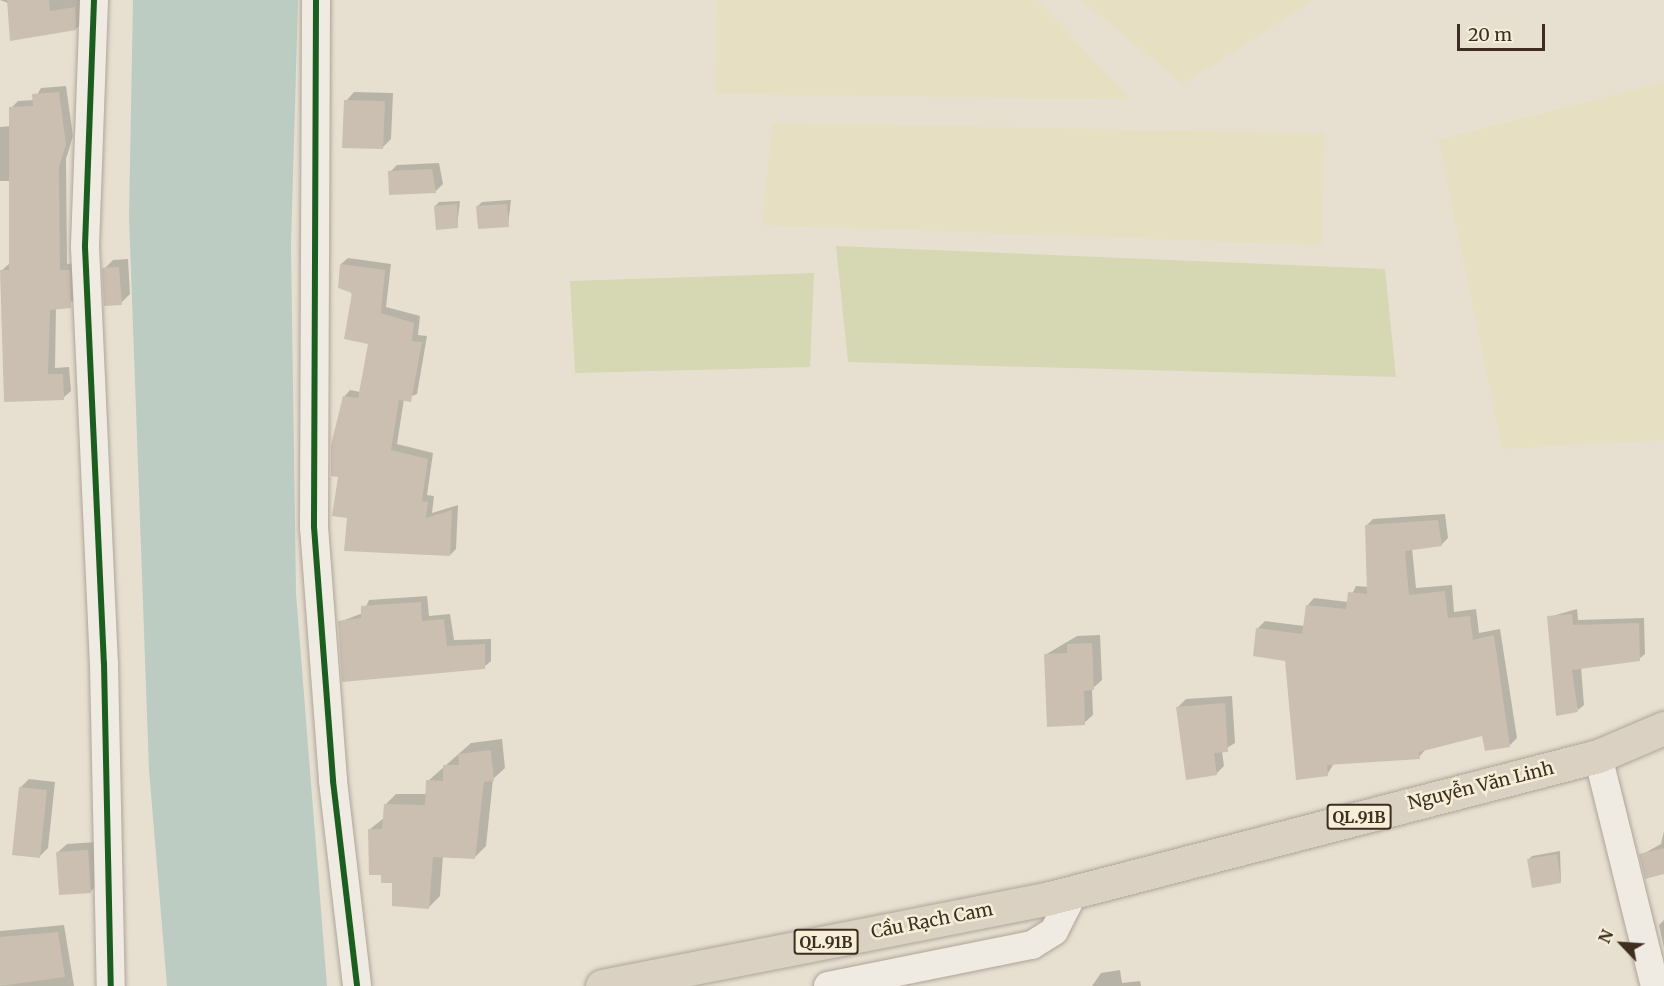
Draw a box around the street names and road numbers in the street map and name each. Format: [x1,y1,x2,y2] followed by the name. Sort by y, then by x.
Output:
[1406,757,1556,815] street label: Nguyễn Văn Linh
[1326,804,1392,830] road number: QL.91B
[869,899,995,943] street label: Cầu Rạch Cam
[793,929,859,955] road number: QL.91B

